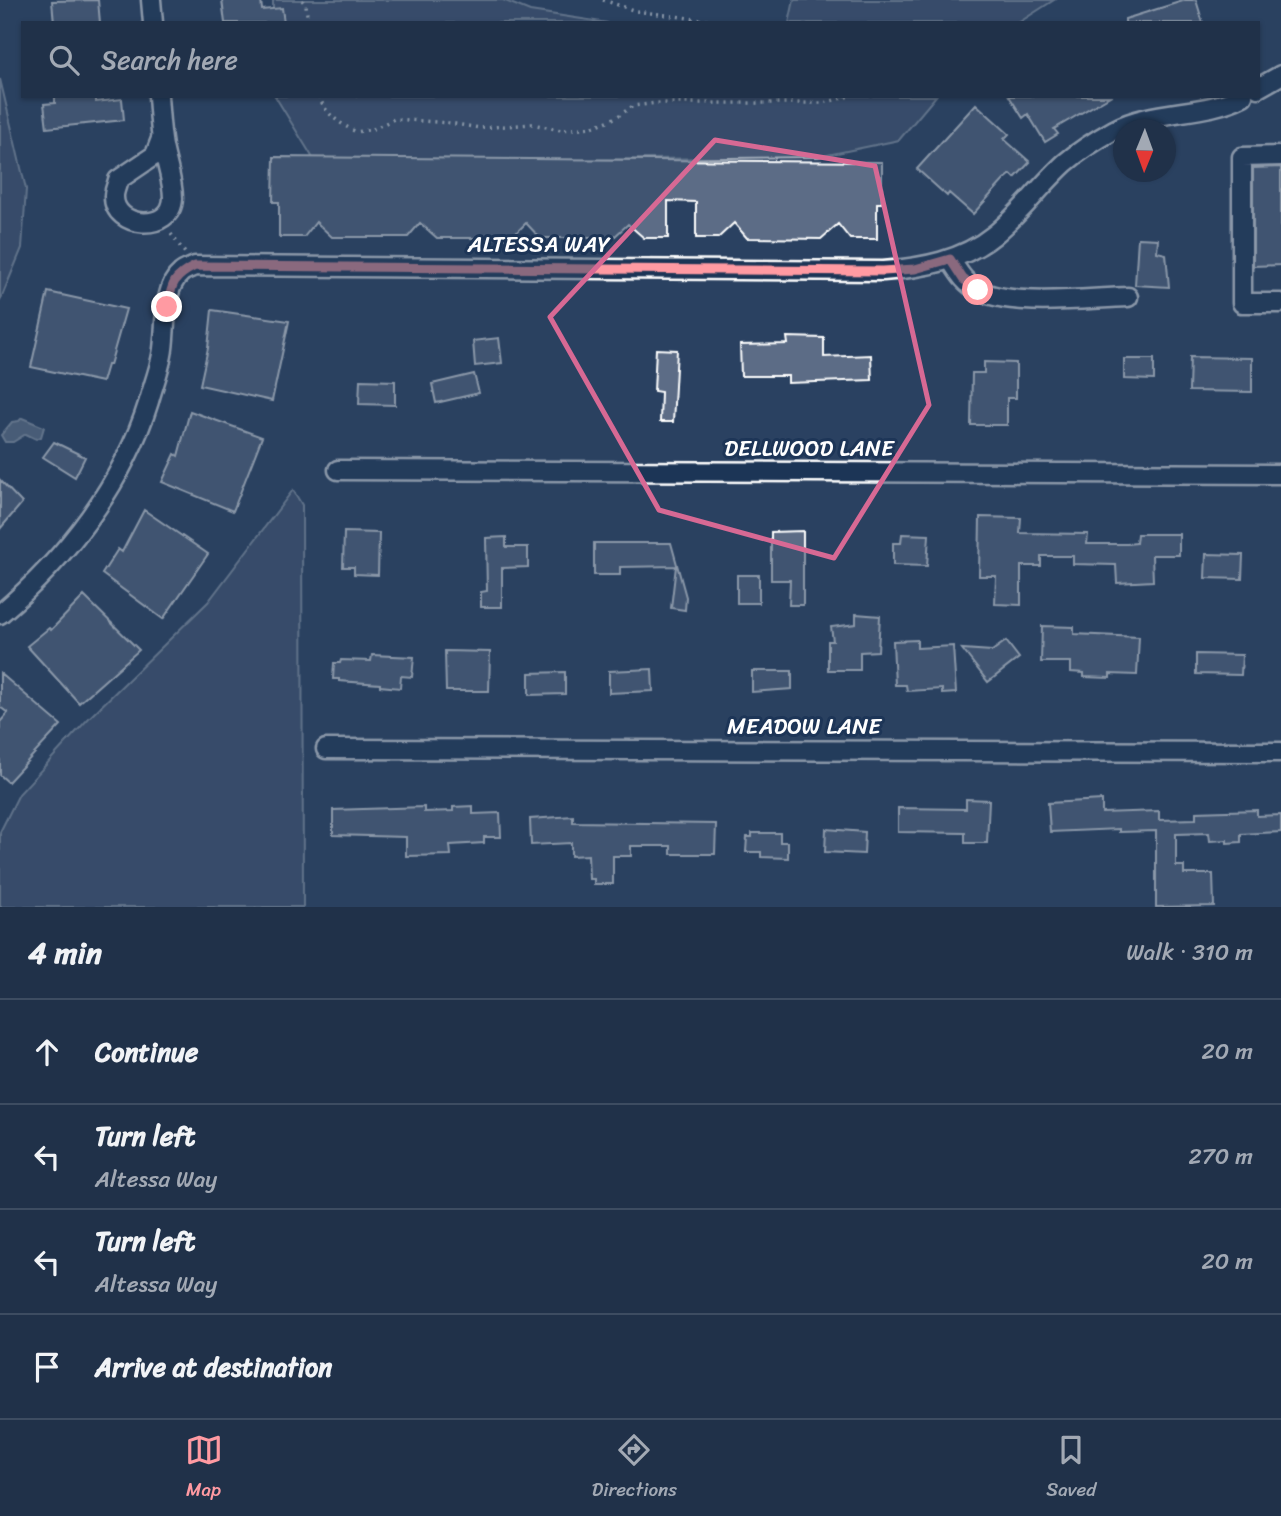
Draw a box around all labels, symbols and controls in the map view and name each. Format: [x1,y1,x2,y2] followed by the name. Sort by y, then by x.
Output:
[21,21,1260,98] search box
[101,37,238,83] text: Search here
[45,41,83,79] icon: search
[1113,119,1176,182] north arrow
[467,224,611,265] street label: ALTESSA WAY
[962,274,993,305] route start
[151,291,182,322] route end
[724,428,895,469] street label: DELLWOOD LANE
[727,706,882,747] street label: MEADOW LANE
[28,926,102,980] text: 4 min
[1126,932,1253,973] text: Walk · 310 m
[95,1029,198,1075] text: Continue
[1202,1031,1253,1072] text: 20 m
[28,1033,66,1071] icon: ahead
[95,1113,195,1159] text: Turn left
[1188,1136,1253,1177] text: 270 m
[28,1138,66,1176] icon: left
[95,1159,217,1200] text: Altessa Way
[95,1218,195,1264] text: Turn left
[1202,1241,1253,1282] text: 20 m
[28,1243,66,1281] icon: left
[95,1264,217,1305] text: Altessa Way
[95,1344,332,1390] text: Arrive at destination
[28,1348,66,1386] icon: arrive
[185,1431,223,1506] tab: Map
[592,1431,677,1506] tab: Directions
[1046,1431,1096,1506] tab: Saved

